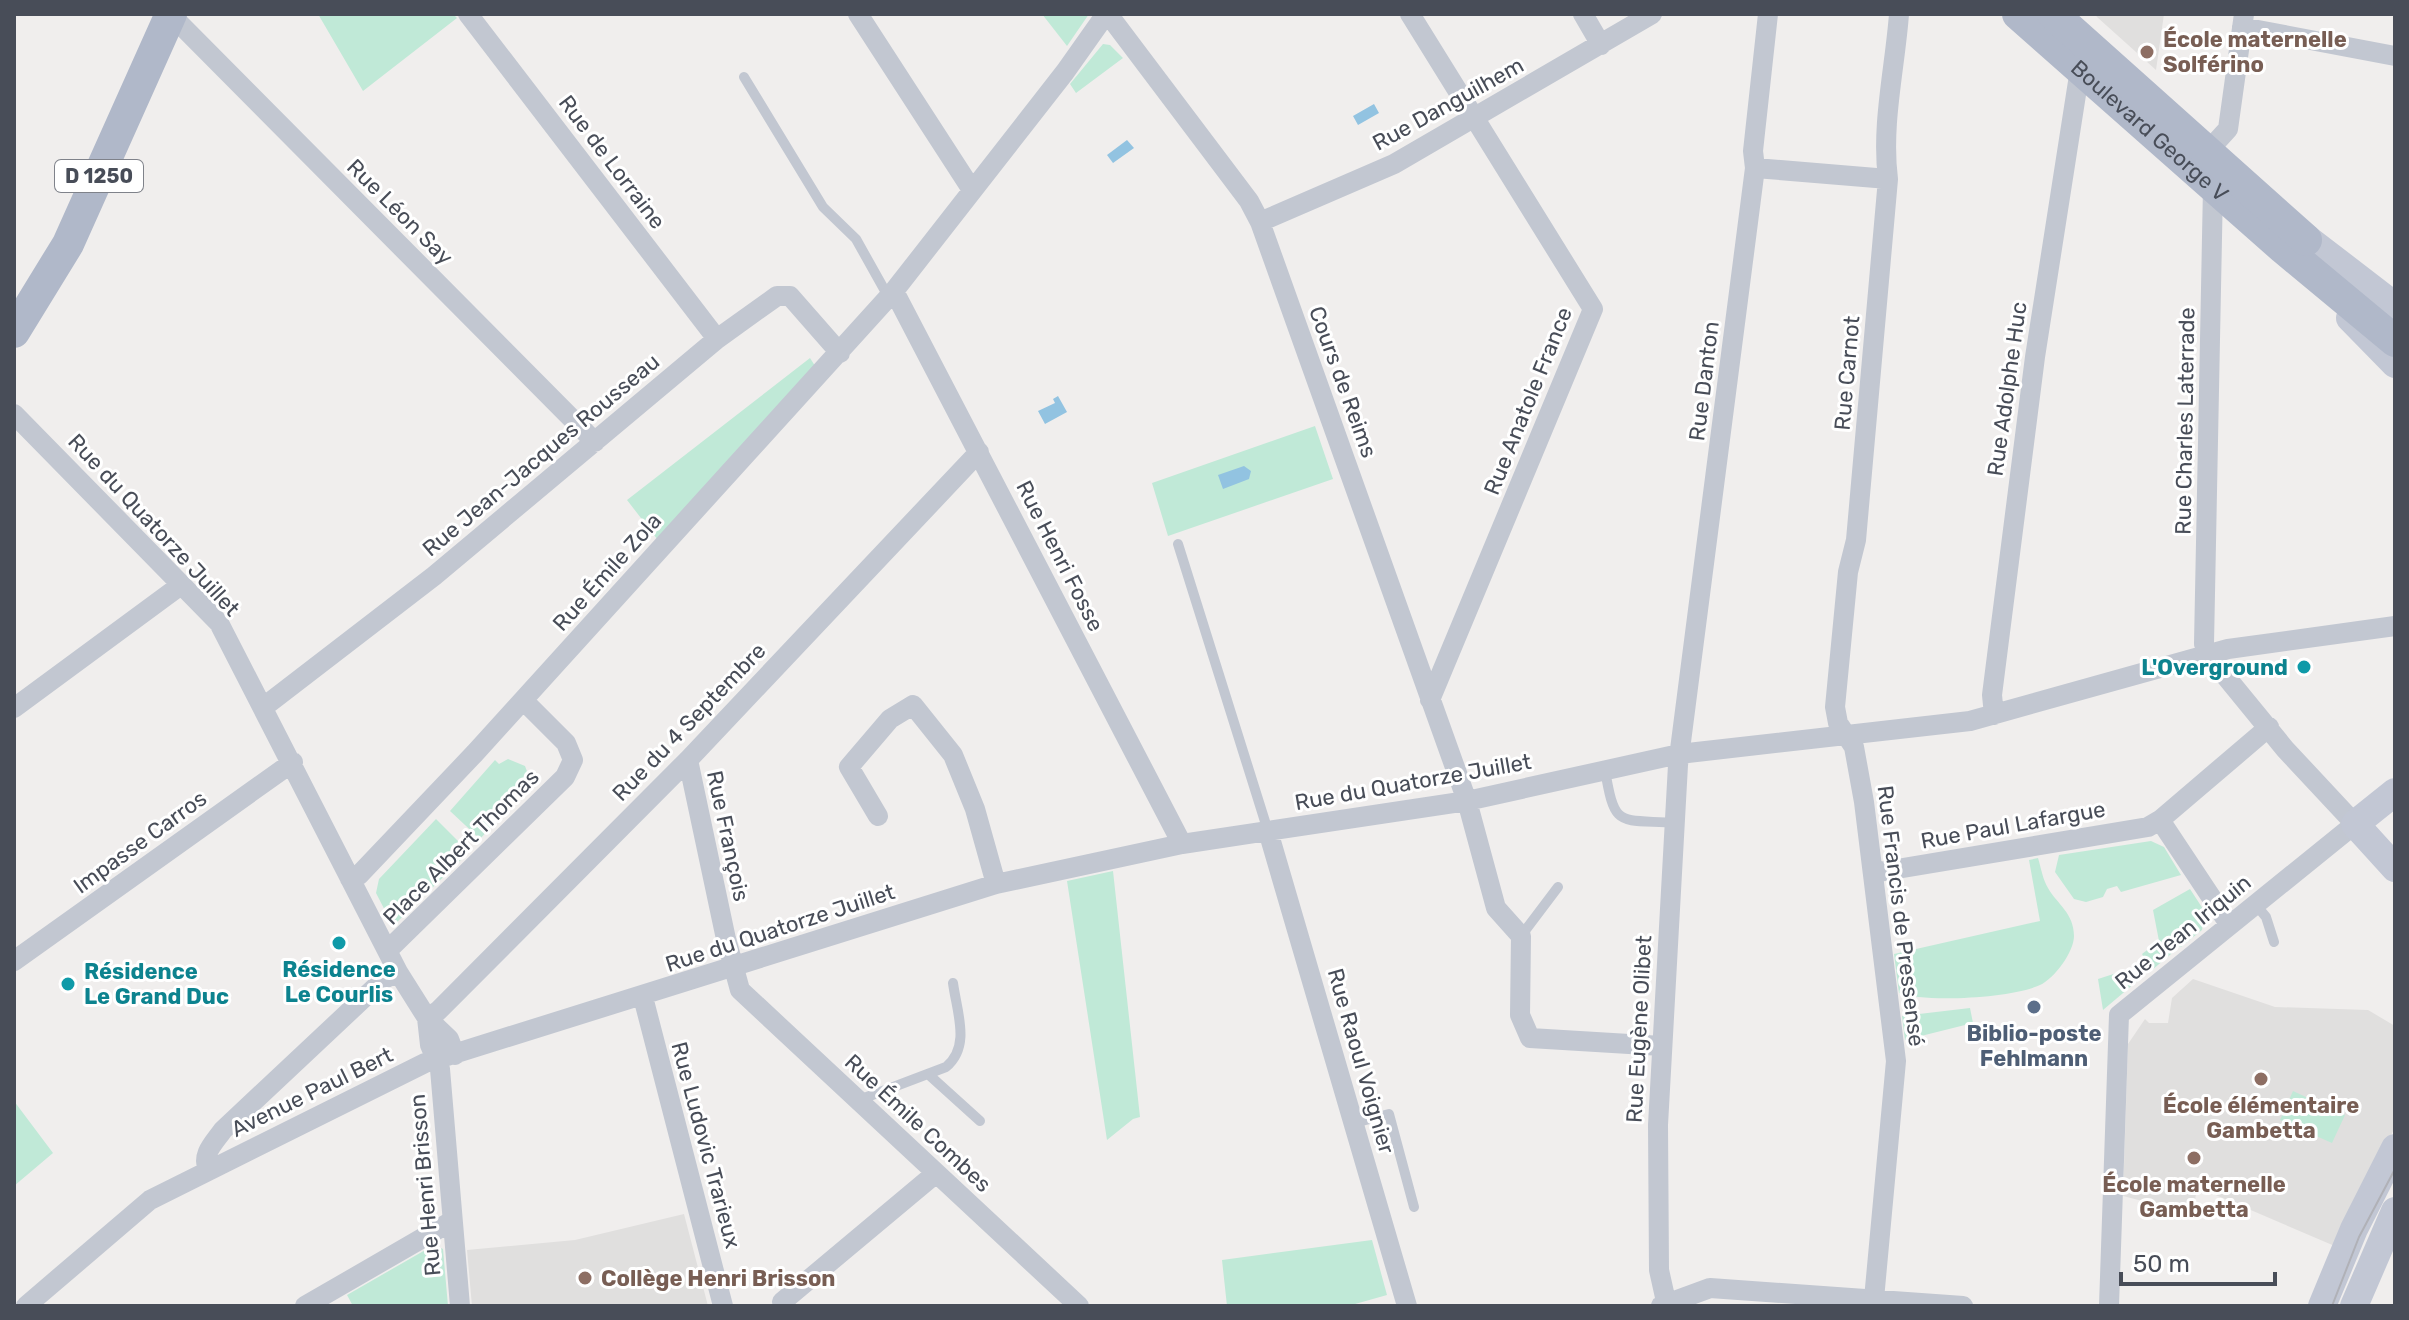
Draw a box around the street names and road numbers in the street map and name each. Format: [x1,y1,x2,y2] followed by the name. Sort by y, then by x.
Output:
[1368,51,1528,157] street label: Rue Danguilhem
[2066,54,2234,207] street label: Boulevard George V
[553,90,671,234] street label: Rue de Lorraine
[341,153,459,271] street label: Rue Léon Say
[55,160,143,192] road number: D 1250
[1981,300,2033,478] street label: Rue Adolphe Huc
[1303,303,1383,461] street label: Cours de Reims
[1478,303,1578,499] street label: Rue Anatole France
[2170,307,2200,535] street label: Rue Charles Laterrade
[1829,314,1865,431] street label: Rue Carnot
[1683,320,1725,442] street label: Rue Danton
[417,348,665,562] street label: Rue Jean-Jacques Rousseau
[62,428,246,622] street label: Rue du Quatorze Juillet
[1010,476,1110,636] street label: Rue Henri Fosse
[547,507,667,637] street label: Rue Émile Zola
[607,637,771,807] street label: Rue du 4 Septembre
[1293,748,1534,816] street label: Rue du Quatorze Juillet
[377,763,545,931] street label: Place Albert Thomas
[701,768,755,904] street label: Rue François
[1872,784,1930,1048] street label: Rue Francis de Pressensé
[68,785,212,899] street label: Impasse Carros
[1919,795,2107,855] street label: Rue Paul Lafargue
[2110,869,2256,995] street label: Rue Jean Iriquin
[662,878,898,978] street label: Rue du Quatorze Juillet
[1621,934,1657,1123] street label: Rue Eugène Olibet
[1322,965,1401,1157] street label: Rue Raoul Voignier
[665,1039,747,1251] street label: Rue Ludovic Trarieux
[227,1041,398,1143] street label: Avenue Paul Bert
[839,1048,997,1198] street label: Rue Émile Combes
[404,1093,446,1277] street label: Rue Henri Brisson

